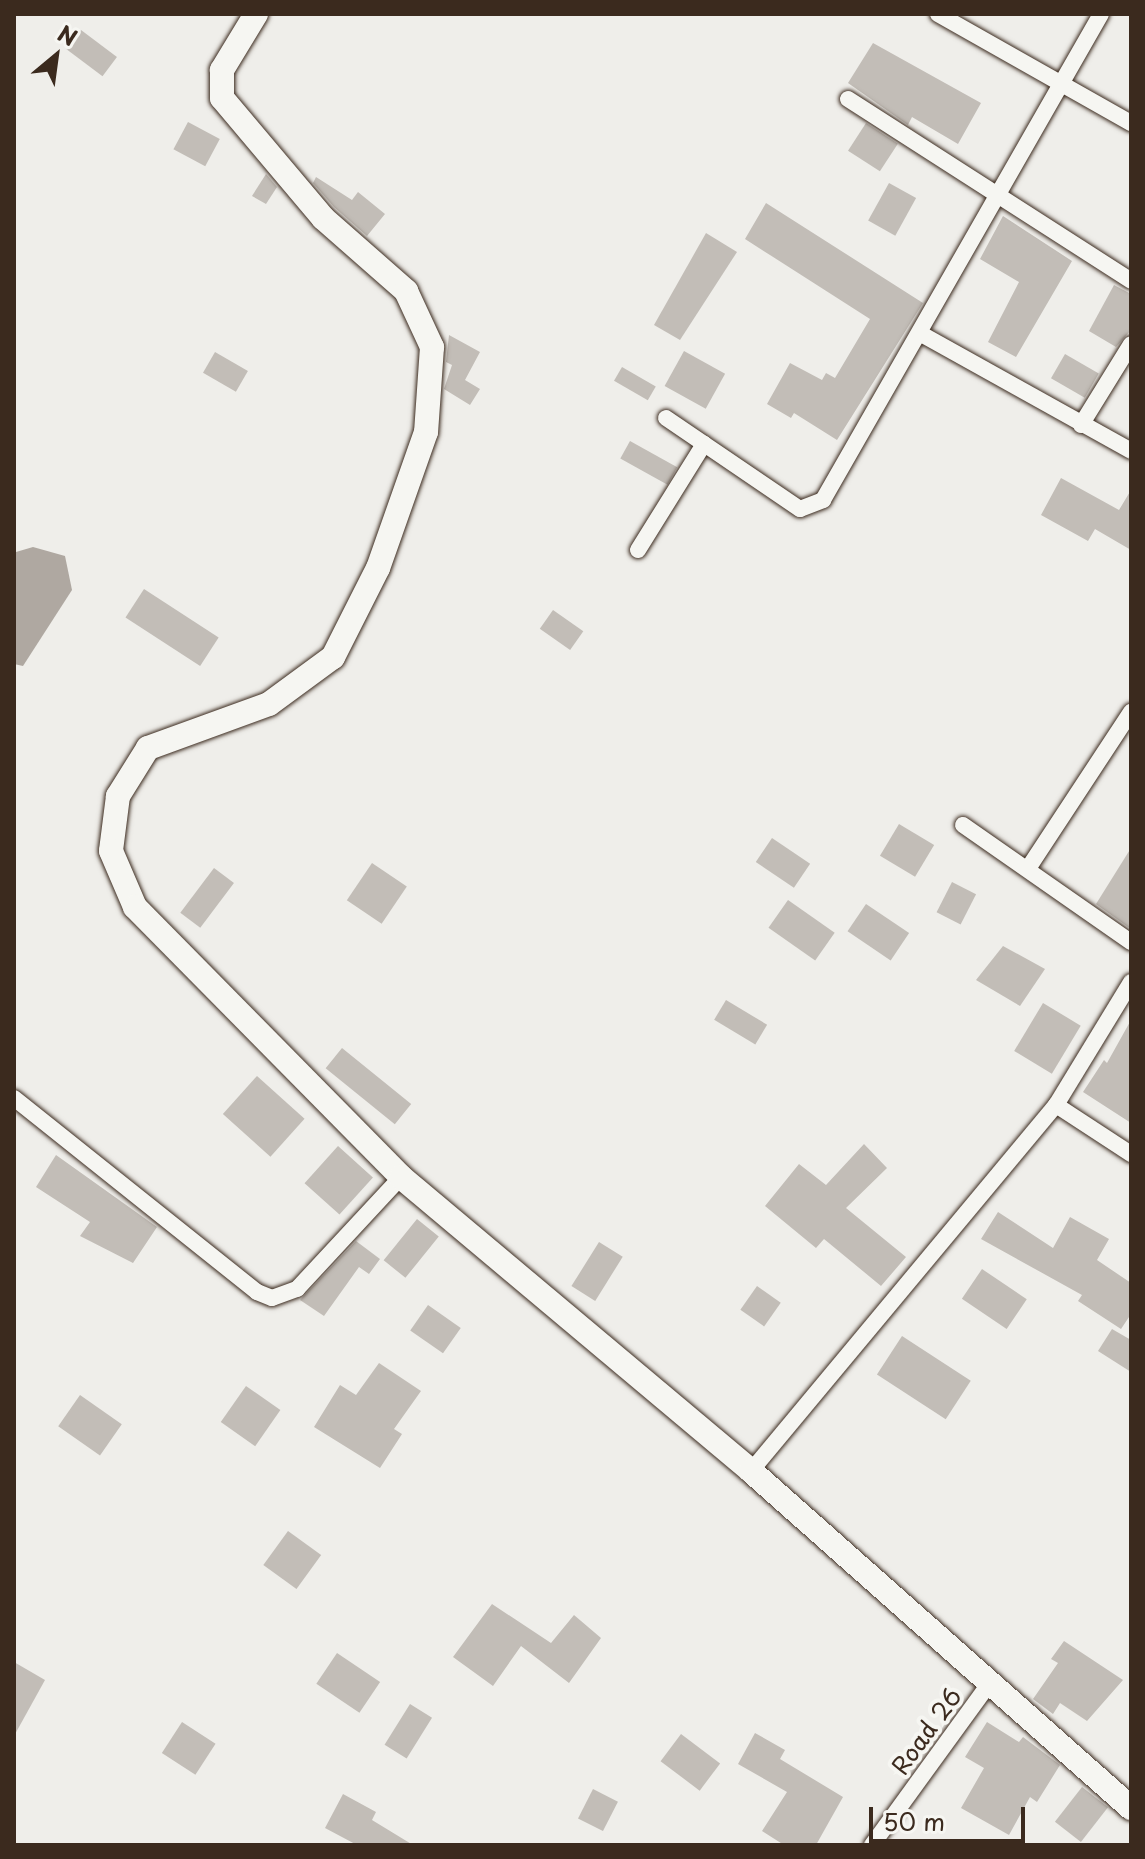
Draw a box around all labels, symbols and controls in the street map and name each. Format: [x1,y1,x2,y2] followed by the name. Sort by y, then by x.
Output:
[16,16,96,96] north arrow
[52,16,84,53] text: N
[885,1683,967,1779] street label: Road 26
[873,1791,1029,1841] scale bar
[883,1803,945,1839] text: 50 m

